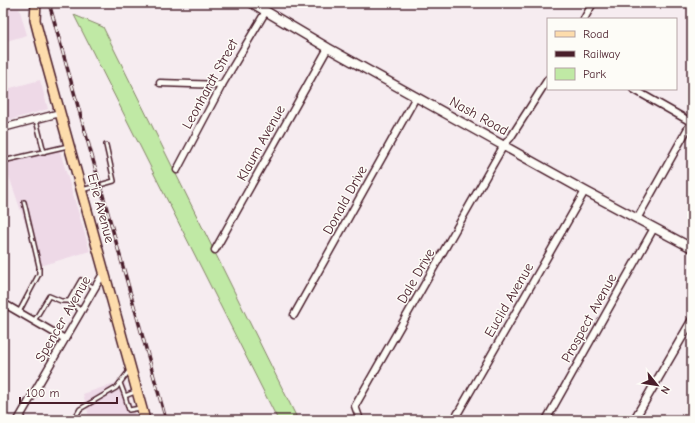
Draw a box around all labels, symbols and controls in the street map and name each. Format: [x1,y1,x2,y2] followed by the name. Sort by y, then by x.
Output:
[547,18,677,90] legend
[583,27,609,41] text: Road
[178,35,242,132] street label: Leonhardt Street
[583,47,621,61] text: Railway
[583,67,606,81] text: Park
[447,93,511,139] street label: Nash Road
[233,102,289,184] street label: Klaum Avenue
[319,162,371,238] street label: Donald Drive
[84,171,118,245] street label: Erie Avenue
[393,245,439,307] street label: Dale Drive
[481,260,537,340] street label: Euclid Avenue
[558,271,620,365] street label: Prospect Avenue
[32,273,94,365] street label: Spencer Avenue
[637,365,677,405] north arrow
[20,379,117,405] scale bar
[658,383,673,396] text: N
[26,386,59,400] text: 100 m

